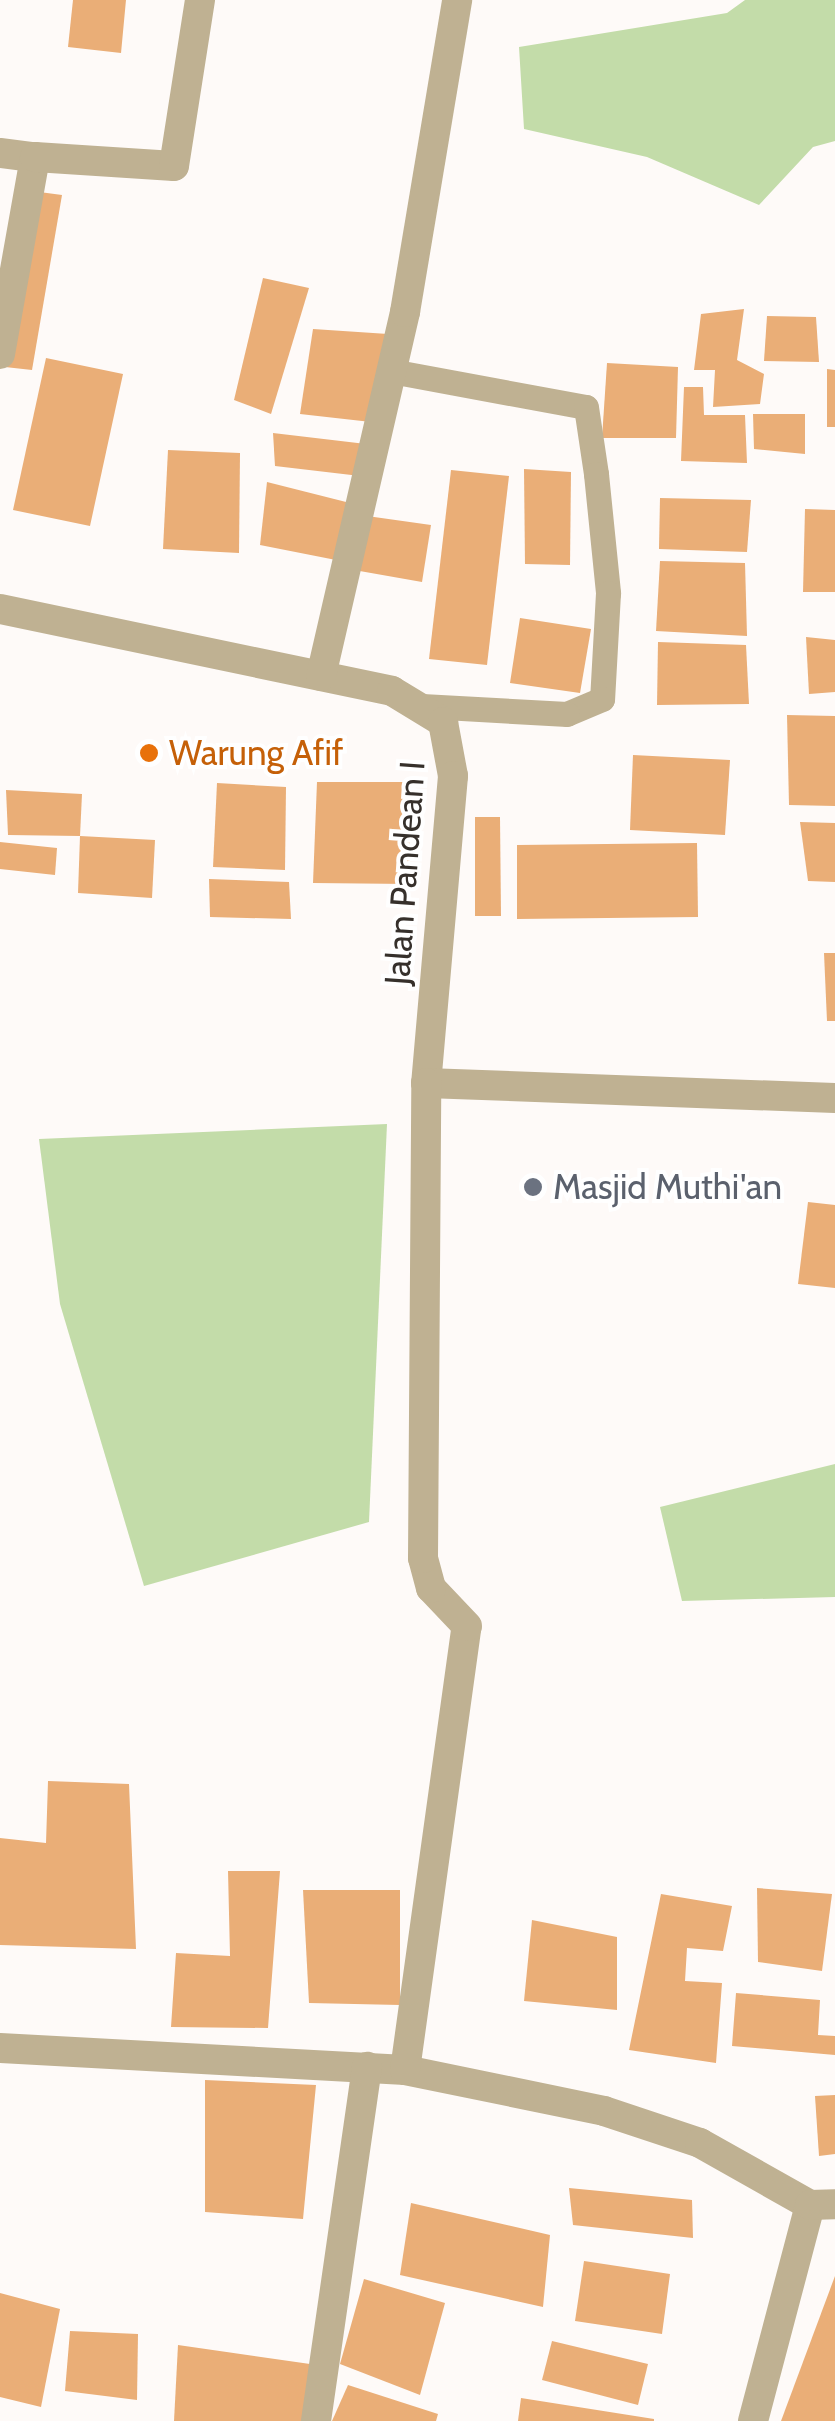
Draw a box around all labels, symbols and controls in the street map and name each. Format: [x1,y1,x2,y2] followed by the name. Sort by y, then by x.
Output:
[169,732,343,774] place label: Warung Afif
[138,742,160,764] marker: Warung Afif
[376,760,434,986] street label: Jalan Pandean I
[553,1166,782,1208] place label: Masjid Muthi'an
[522,1176,544,1198] marker: Masjid Muthi'an

